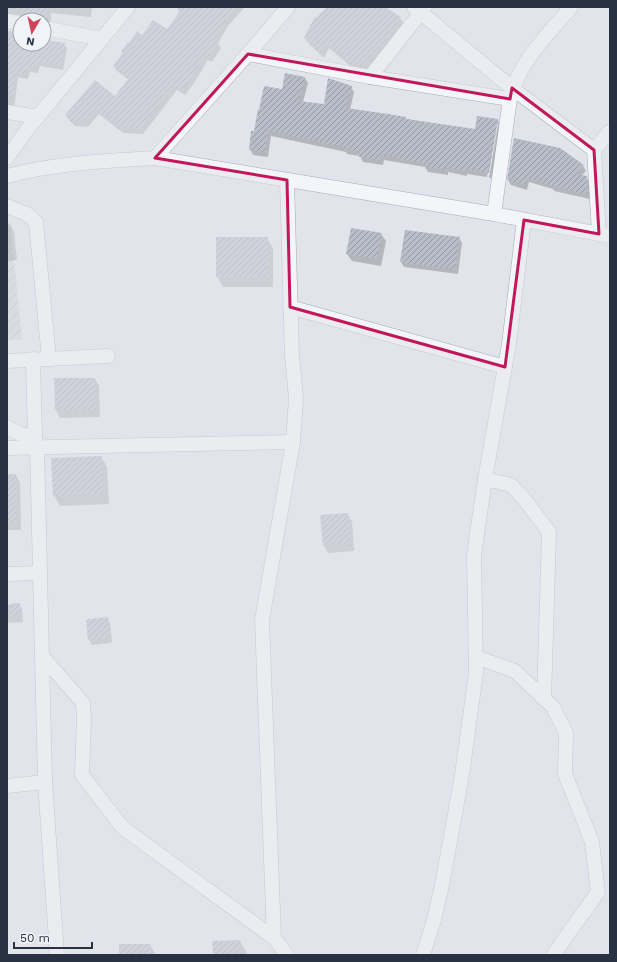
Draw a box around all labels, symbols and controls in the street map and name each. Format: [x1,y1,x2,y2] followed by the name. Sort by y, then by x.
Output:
[12,12,52,52] north arrow
[25,34,36,48] text: N
[14,924,92,950] scale bar
[20,931,50,945] text: 50 m

